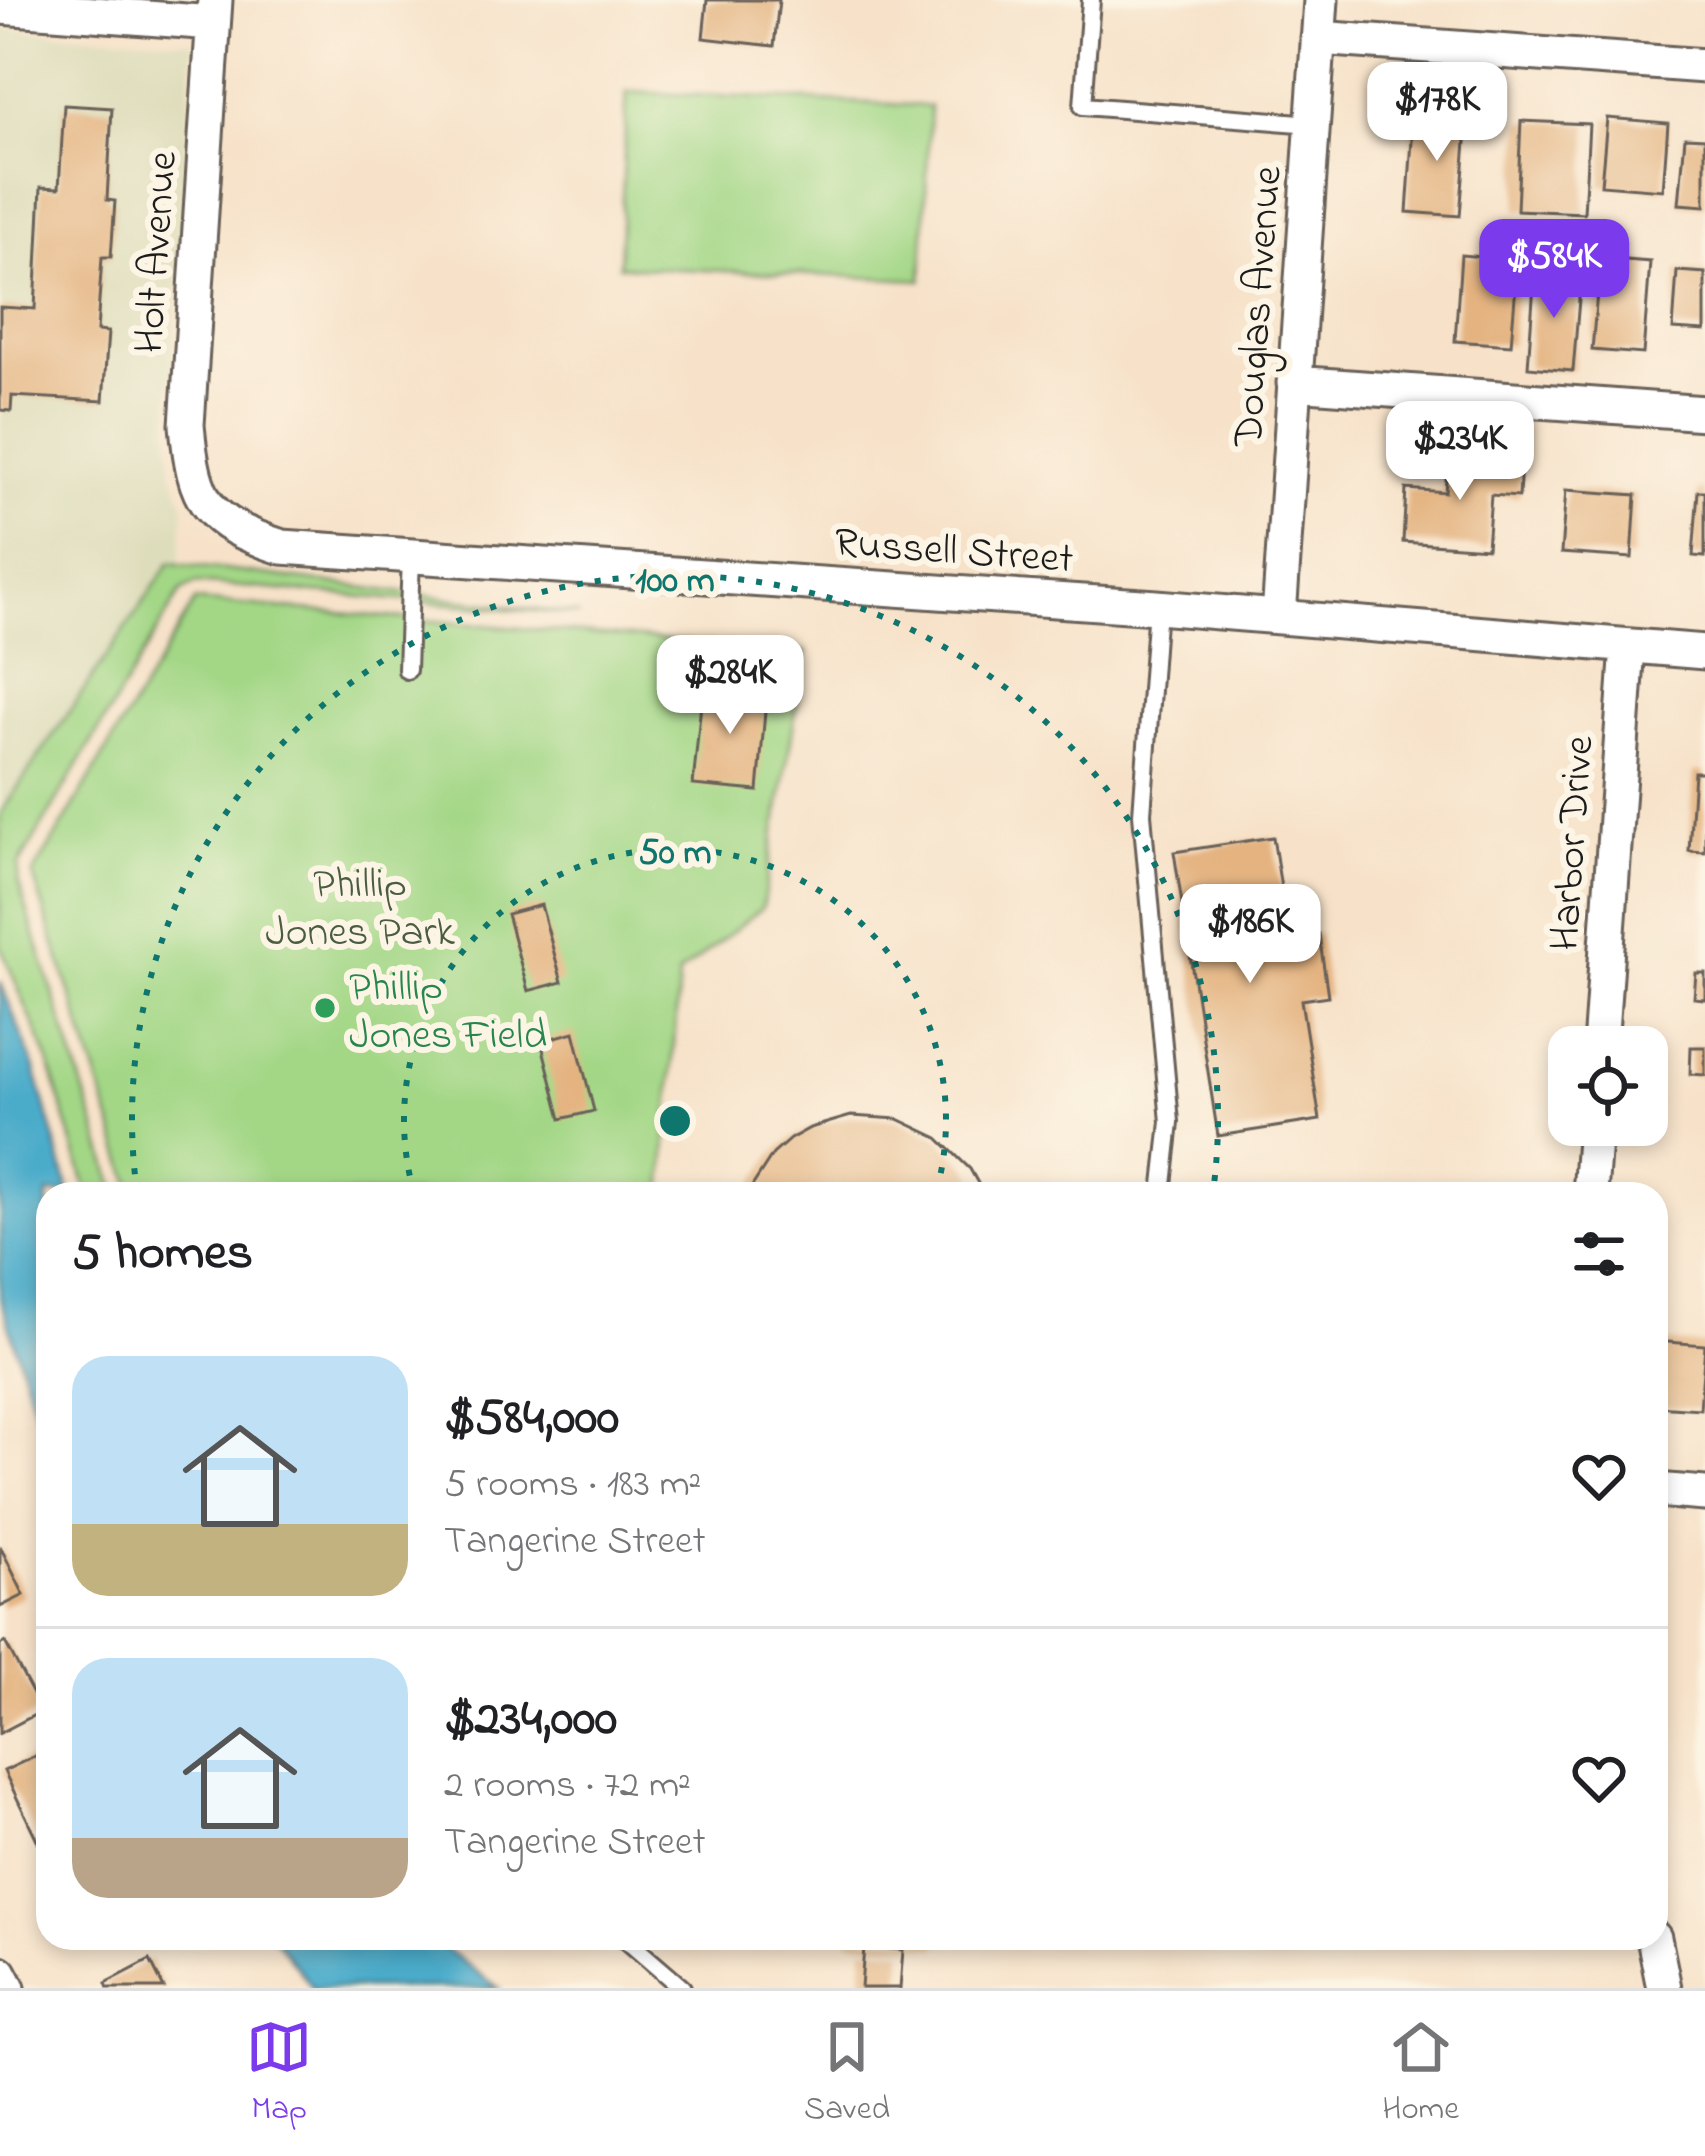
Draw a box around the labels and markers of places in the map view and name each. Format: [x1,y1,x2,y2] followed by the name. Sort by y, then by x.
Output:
[1353,62,1521,164] pin: $178K
[1470,219,1638,321] pin: $584K
[1376,401,1544,503] pin: $234K
[646,635,814,737] pin: $284K
[1166,884,1334,986] pin: $186K
[349,958,547,1067] place label: Phillip Jones Field
[312,995,338,1021] marker: Phillip Jones Field
[654,1100,696,1142] centre of rings

